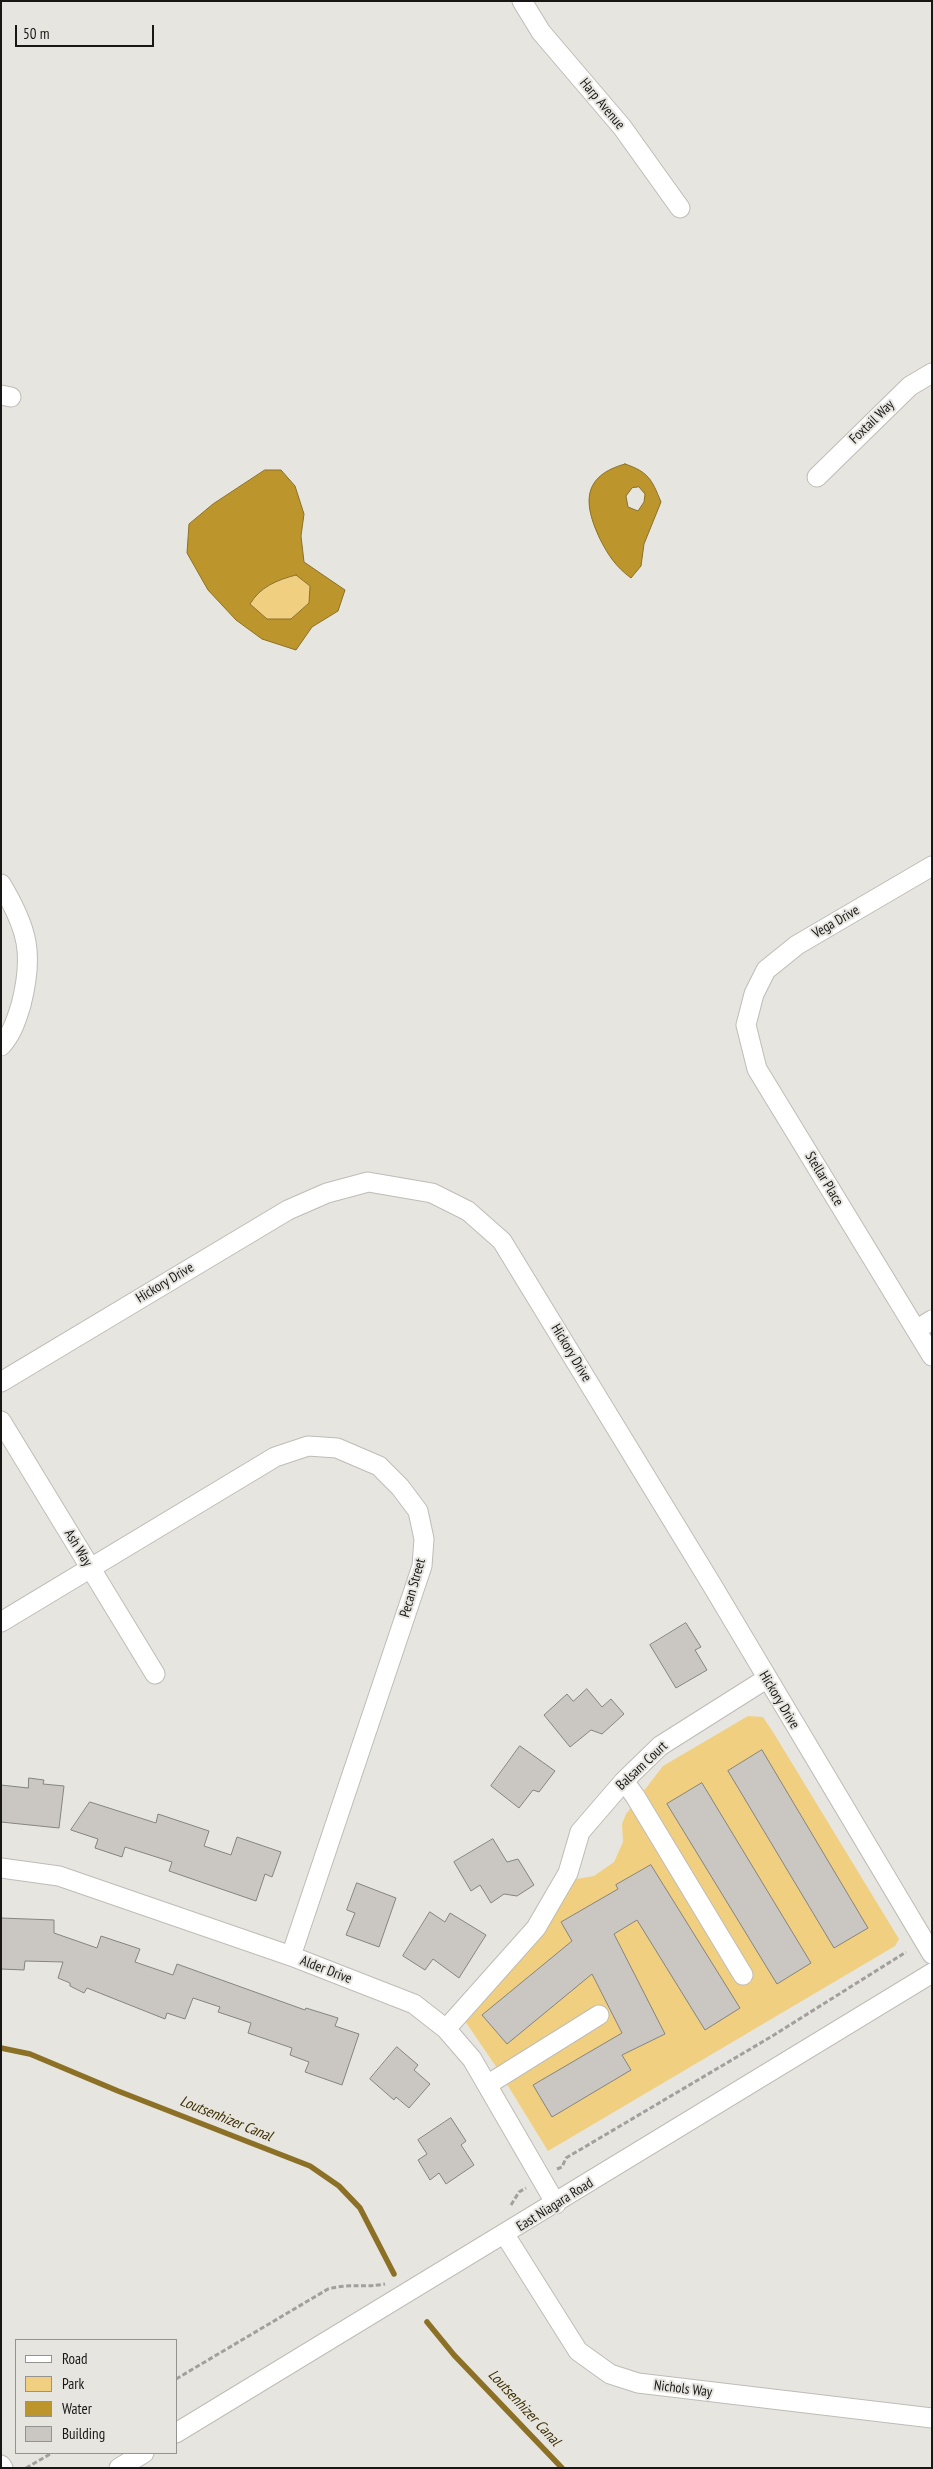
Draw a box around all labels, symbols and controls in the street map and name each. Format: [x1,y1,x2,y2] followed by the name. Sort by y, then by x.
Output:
[18,15,156,47] scale bar
[23,24,49,43] text: 50 m
[576,75,628,133] street label: Harp Avenue
[846,397,898,447] street label: Foxtail Way
[809,902,863,942] street label: Vega Drive
[801,1149,847,1209] street label: Stellar Place
[133,1259,197,1307] street label: Hickory Drive
[547,1321,595,1385] street label: Hickory Drive
[60,1526,96,1570] street label: Ash Way
[397,1557,429,1619] street label: Pecan Street
[755,1668,803,1732] street label: Hickory Drive
[613,1738,671,1794] street label: Balsam Court
[298,1952,354,1988] street label: Alder Drive
[177,2092,275,2146] water label: Loutsenhizer Canal
[514,2175,596,2235] street label: East Niagara Road
[15,2339,178,2454] legend
[62,2349,88,2368] text: Road
[484,2366,564,2450] water label: Loutsenhizer Canal
[62,2374,84,2393] text: Park
[653,2377,713,2401] street label: Nichols Way
[62,2399,92,2418] text: Water
[62,2424,105,2443] text: Building

